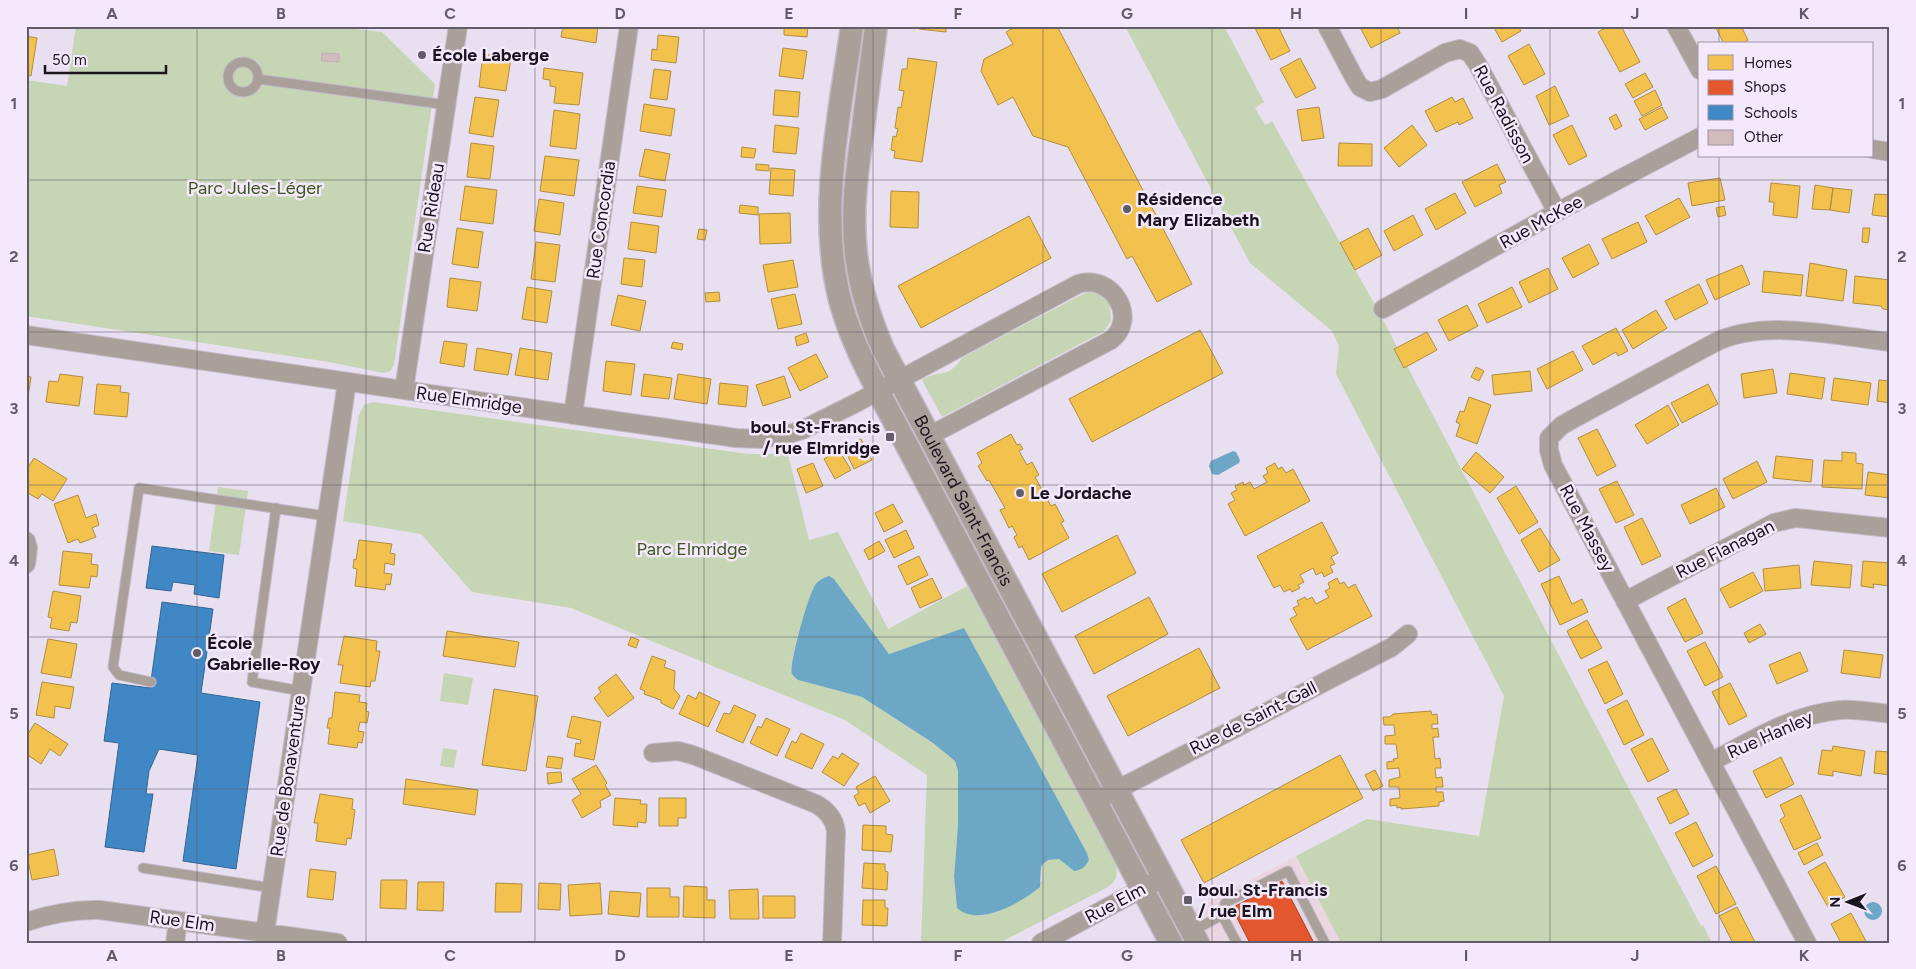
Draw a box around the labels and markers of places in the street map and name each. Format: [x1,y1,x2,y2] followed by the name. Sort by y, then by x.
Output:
[432,44,549,66] place label: École Laberge
[416,49,428,61] marker: École Laberge
[1137,188,1260,231] place label: Résidence Mary Elizabeth
[1121,203,1133,215] marker: Résidence Mary Elizabeth
[751,416,881,459] place label: boul. St-Francis / rue Elmridge
[884,431,896,443] marker: boul. St-Francis / rue Elmridge
[1030,482,1132,504] place label: Le Jordache
[1014,487,1026,499] marker: Le Jordache
[207,632,321,675] place label: École Gabrielle-Roy
[191,647,203,659] marker: École Gabrielle-Roy
[1198,879,1328,922] place label: boul. St-Francis / rue Elm
[1182,894,1194,906] marker: boul. St-Francis / rue Elm

